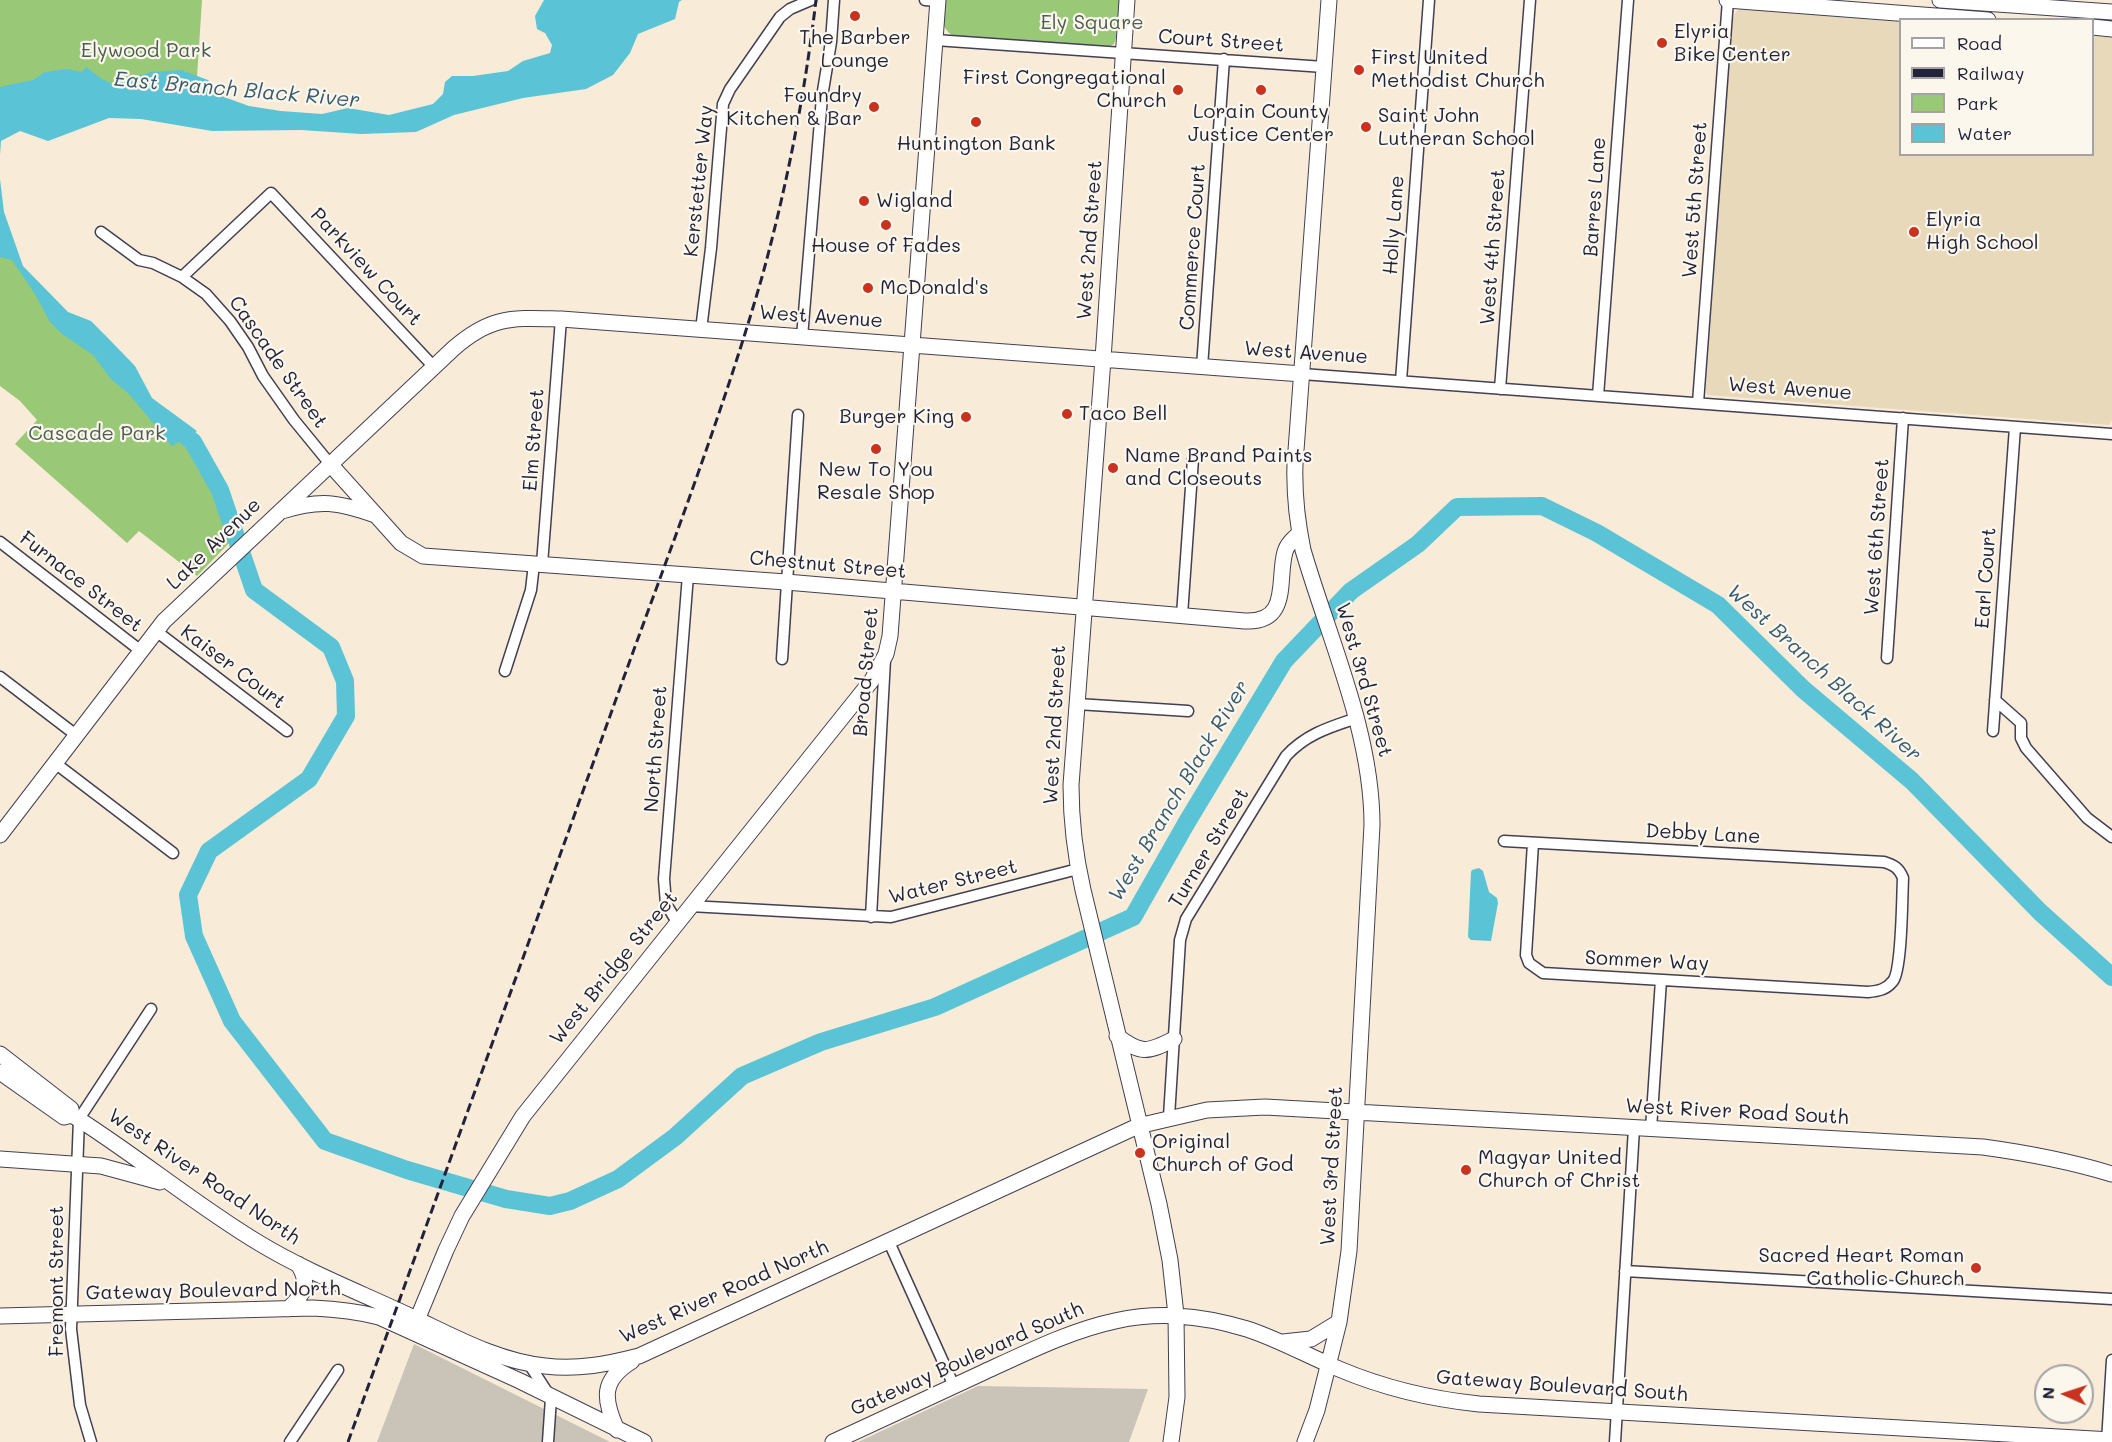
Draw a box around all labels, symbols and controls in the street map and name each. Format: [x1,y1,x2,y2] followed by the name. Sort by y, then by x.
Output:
[848,9,862,23] marker: The Barber Lounge
[1040,11,1144,35] park label: Ely Square
[1899,18,2094,156] legend
[1674,20,1791,67] place label: Elyria Bike Center
[1157,25,1285,57] street label: Court Street
[799,26,911,73] place label: The Barber Lounge
[1957,31,2002,55] text: Road
[1655,36,1669,50] marker: Elyria Bike Center
[81,39,211,63] park label: Elywood Park
[1371,46,1545,93] place label: First United Methodist Church
[1957,61,2024,85] text: Railway
[1352,63,1366,77] marker: First United Methodist Church
[963,66,1166,113] place label: First Congregational Church
[113,67,361,113] water label: East Branch Black River
[1171,83,1185,97] marker: First Congregational Church
[1254,83,1268,97] marker: Lorain County Justice Center
[726,84,862,131] place label: Foundry Kitchen & Bar
[1957,91,1998,115] text: Park
[867,100,881,114] marker: Foundry Kitchen & Bar
[1188,100,1334,147] place label: Lorain County Justice Center
[679,104,719,258] street label: Kerstetter Way
[1378,104,1535,151] place label: Saint John Lutheran School
[969,115,983,129] marker: Huntington Bank
[1359,120,1373,134] marker: Saint John Lutheran School
[1678,121,1712,279] street label: West 5th Street
[1957,121,2012,145] text: Water
[897,132,1055,156] place label: Huntington Bank
[1579,136,1611,258] street label: Barres Lane
[1072,159,1108,321] street label: West 2nd Street
[1175,163,1211,331] street label: Commerce Court
[1476,168,1510,326] street label: West 4th Street
[1379,175,1409,275] street label: Holly Lane
[876,189,953,213] place label: Wigland
[857,194,871,208] marker: Wigland
[305,203,427,331] street label: Parkview Court
[1926,208,2039,255] place label: Elyria High School
[879,218,893,232] marker: House of Fades
[1907,225,1921,239] marker: Elyria High School
[811,234,961,258] place label: House of Fades
[880,276,989,300] place label: McDonald's
[861,281,875,295] marker: McDonald's
[223,291,333,433] street label: Cascade Street
[758,301,884,333] street label: West Avenue
[1243,337,1369,369] street label: West Avenue
[1727,373,1853,405] street label: West Avenue
[518,388,550,492] street label: Elm Street
[1079,402,1167,426] place label: Taco Bell
[839,405,954,429] place label: Burger King
[1060,407,1074,421] marker: Taco Bell
[959,410,973,424] marker: Burger King
[28,422,166,446] park label: Cascade Park
[869,442,883,456] marker: New To You Resale Shop
[1125,444,1312,491] place label: Name Brand Paints and Closeouts
[817,458,935,505] place label: New To You Resale Shop
[1860,458,1894,616] street label: West 6th Street
[1106,461,1120,475] marker: Name Brand Paints and Closeouts
[162,493,266,595] street label: Lake Avenue
[15,526,147,638] street label: Furnace Street
[1970,527,2002,629] street label: Earl Court
[749,546,907,584] street label: Chestnut Street
[1722,579,1926,767] water label: West Branch Black River
[1331,600,1397,760] street label: West 3rd Street
[848,606,884,738] street label: Broad Street
[176,620,290,714] street label: Kaiser Court
[1039,645,1071,805] street label: West 2nd Street
[1103,676,1255,906] water label: West Branch Black River
[640,685,672,813] street label: North Street
[1164,784,1254,912] street label: Turner Street
[1645,819,1761,849] street label: Debby Lane
[886,854,1020,910] street label: Water Street
[545,887,683,1049] street label: West Bridge Street
[1584,946,1710,976] street label: Sommer Way
[1316,1086,1348,1246] street label: West 3rd Street
[1625,1094,1849,1130] street label: West River Road South
[104,1104,304,1250] street label: West River Road North
[1152,1130,1293,1177] place label: Original Church of God
[1133,1146,1147,1160] marker: Original Church of God
[1478,1146,1640,1193] place label: Magyar United Church of Christ
[1459,1163,1473,1177] marker: Magyar United Church of Christ
[45,1205,69,1357] street label: Fremont Street
[616,1235,832,1349] street label: West River Road North
[1759,1244,1964,1291] place label: Sacred Heart Roman Catholic Church
[1969,1261,1983,1275] marker: Sacred Heart Roman Catholic Church
[85,1277,341,1305] street label: Gateway Boulevard North
[847,1297,1087,1421] street label: Gateway Boulevard South
[2034,1364,2094,1424] north arrow
[1435,1365,1689,1407] street label: Gateway Boulevard South
[2037,1387,2058,1400] text: N

